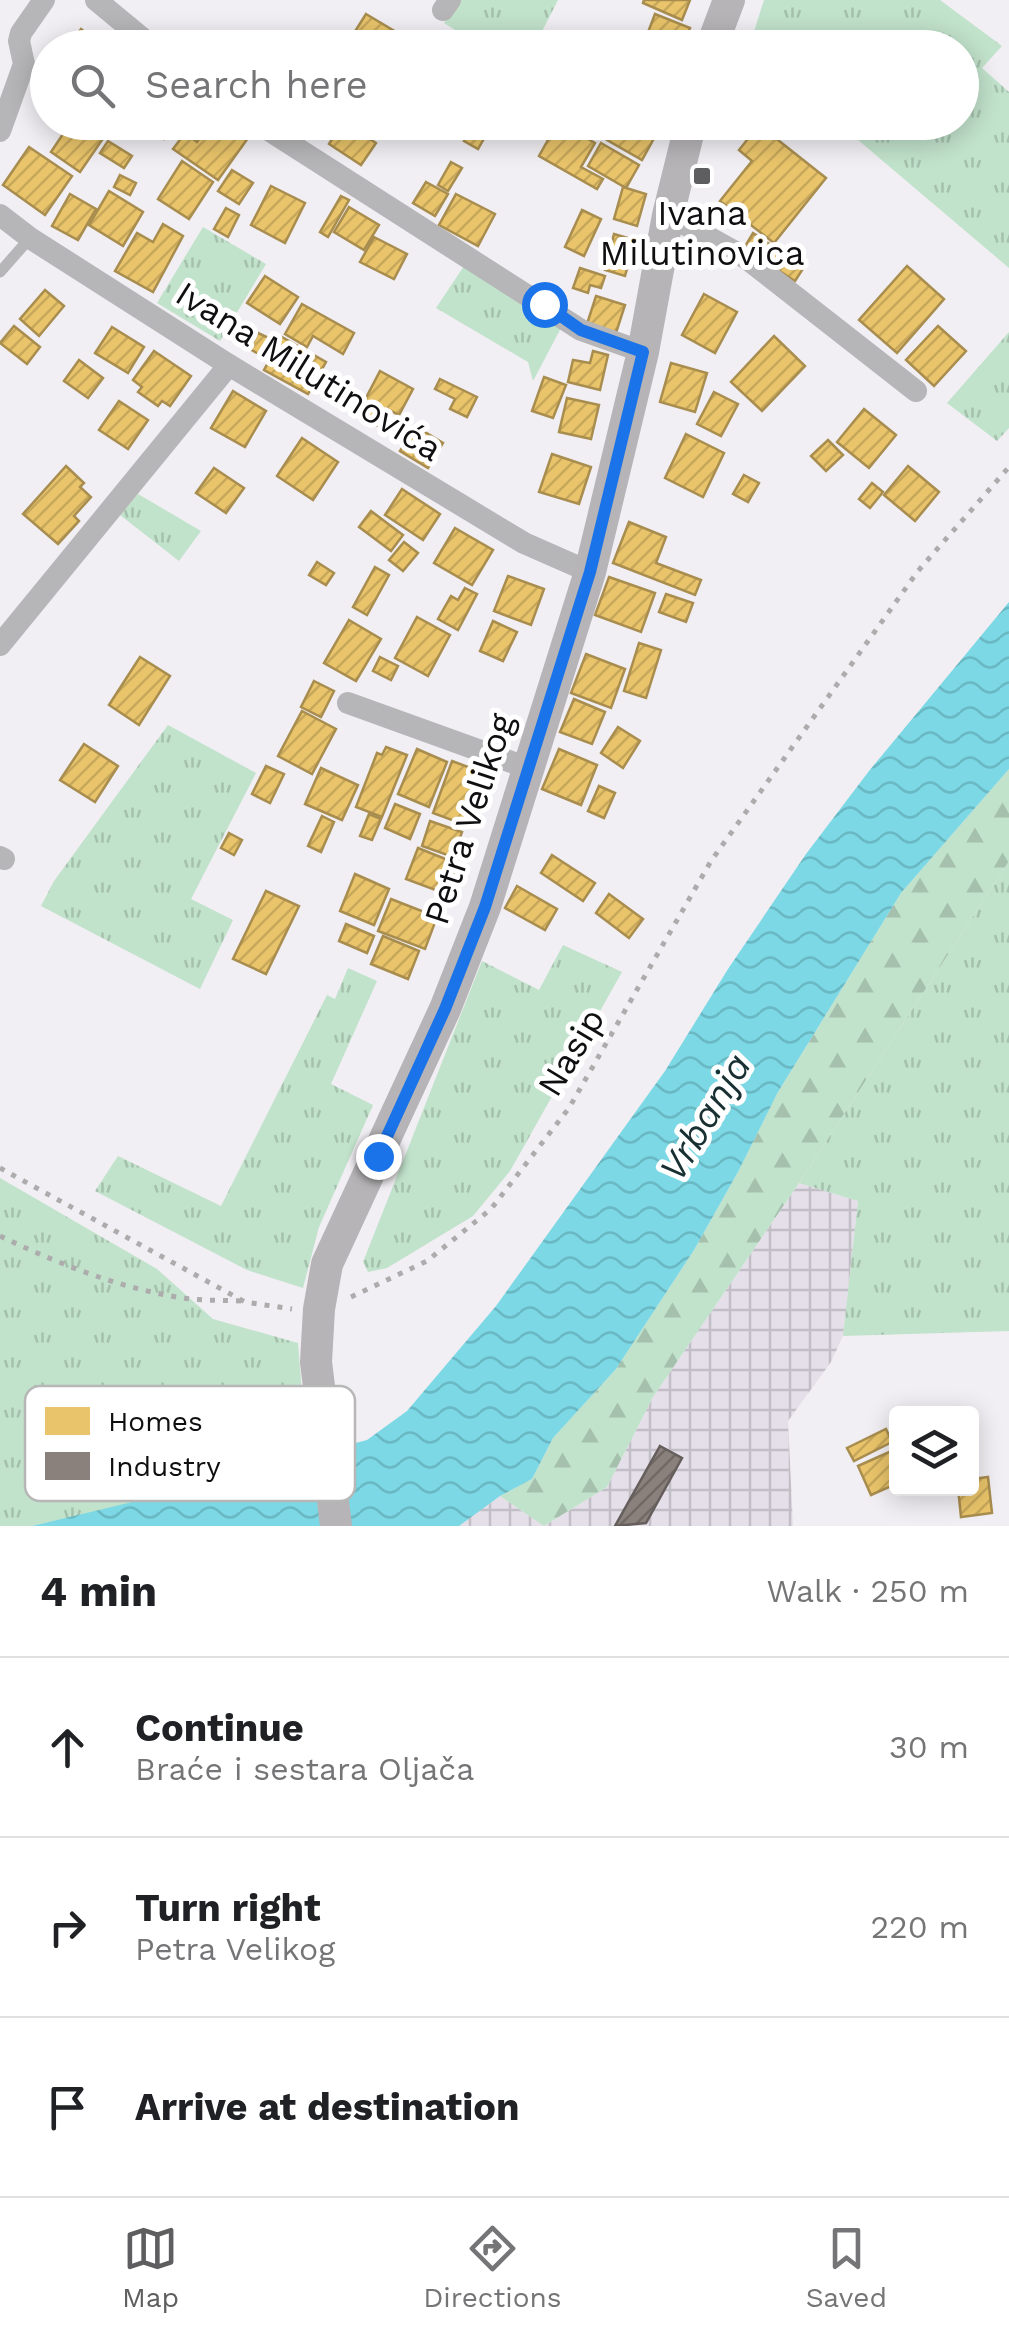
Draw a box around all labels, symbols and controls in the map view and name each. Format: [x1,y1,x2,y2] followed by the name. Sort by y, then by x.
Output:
[30,30,979,140] search box
[65,58,120,113] icon: search
[145,63,368,107] text: Search here
[691,165,713,187] marker: Ivana Milutinovica
[599,192,805,274] place label: Ivana Milutinovica
[168,272,450,470] street label: Ivana Milutinovića
[522,282,568,328] route start
[415,708,523,930] street label: Petra Velikog
[529,1000,613,1104] street label: Nasip
[650,1046,760,1188] water label: Vrbanja
[356,1134,402,1180] route end
[25,1386,355,1501] legend
[108,1405,203,1438] text: Homes
[889,1406,979,1496] map controls
[889,1406,979,1496] button: layers
[108,1450,221,1483] text: Industry
[40,1567,157,1616] text: 4 min
[767,1572,969,1610] text: Walk · 250 m
[135,1706,304,1750] text: Continue
[40,1720,95,1775] icon: ahead
[889,1728,969,1766] text: 30 m
[135,1750,474,1788] text: Braće i sestara Oljača
[135,1886,321,1930] text: Turn right
[40,1900,95,1955] icon: right
[870,1908,969,1946] text: 220 m
[135,1930,335,1968] text: Petra Velikog
[40,2080,95,2135] icon: arrive
[135,2085,520,2129] text: Arrive at destination
[122,2221,179,2314] tab: Map
[423,2221,562,2314] tab: Directions
[806,2221,887,2314] tab: Saved

